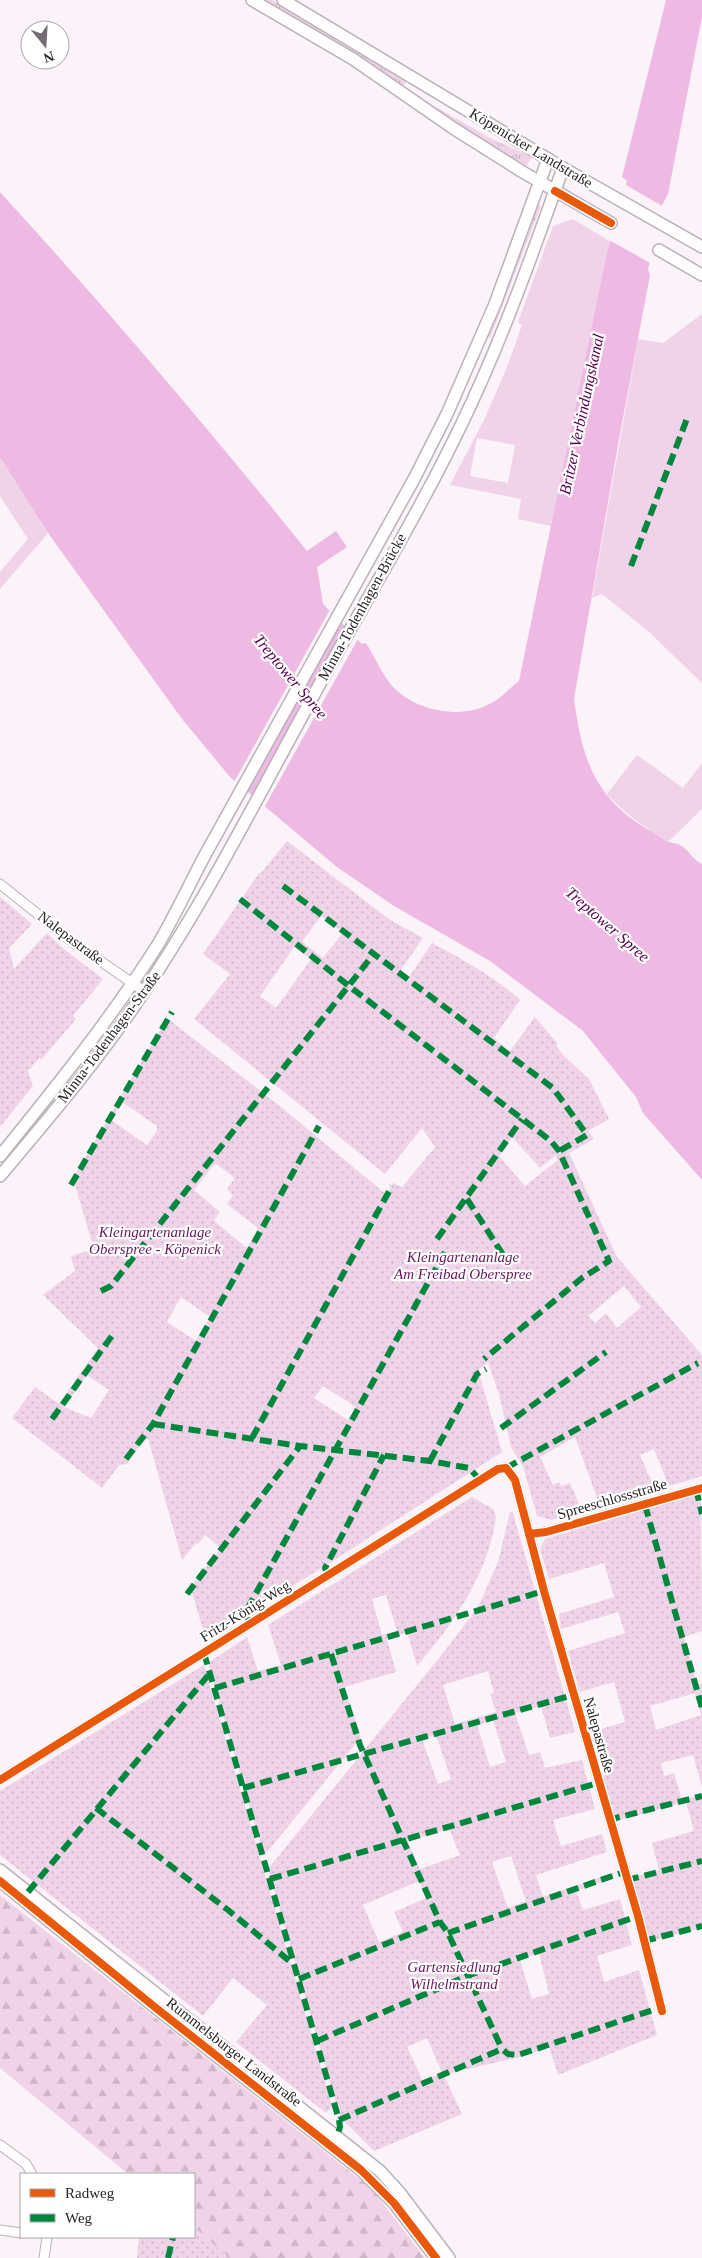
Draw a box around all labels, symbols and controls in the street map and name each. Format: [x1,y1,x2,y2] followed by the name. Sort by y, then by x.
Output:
[20,20,70,70] north arrow
[42,48,56,66] text: N
[467,105,596,191] street label: Köpenicker Landstraße
[556,332,608,496] water label: Britzer Verbindungskanal
[315,530,409,683] street label: Minna-Todenhagen-Brücke
[250,631,331,723] water label: Treptower Spree
[562,884,653,966] water label: Treptower Spree
[35,908,107,968] street label: Nalepastraße
[54,968,164,1106] street label: Minna-Todenhagen-Straße
[89,1224,221,1257] park label: Kleingartenanlage Oberspree - Köpenick
[393,1249,532,1282] park label: Kleingartenanlage Am Freibad Oberspree
[555,1476,669,1522] street label: Spreeschlossstraße
[197,1577,293,1645] street label: Fritz-König-Weg
[581,1695,618,1775] street label: Nalepastraße
[407,1959,501,1992] park label: Gartensiedlung Wilhelmstrand
[163,1994,305,2110] street label: Rummelsburger Landstraße
[20,2173,195,2238] legend
[65,2185,115,2201] text: Radweg
[65,2210,93,2226] text: Weg

